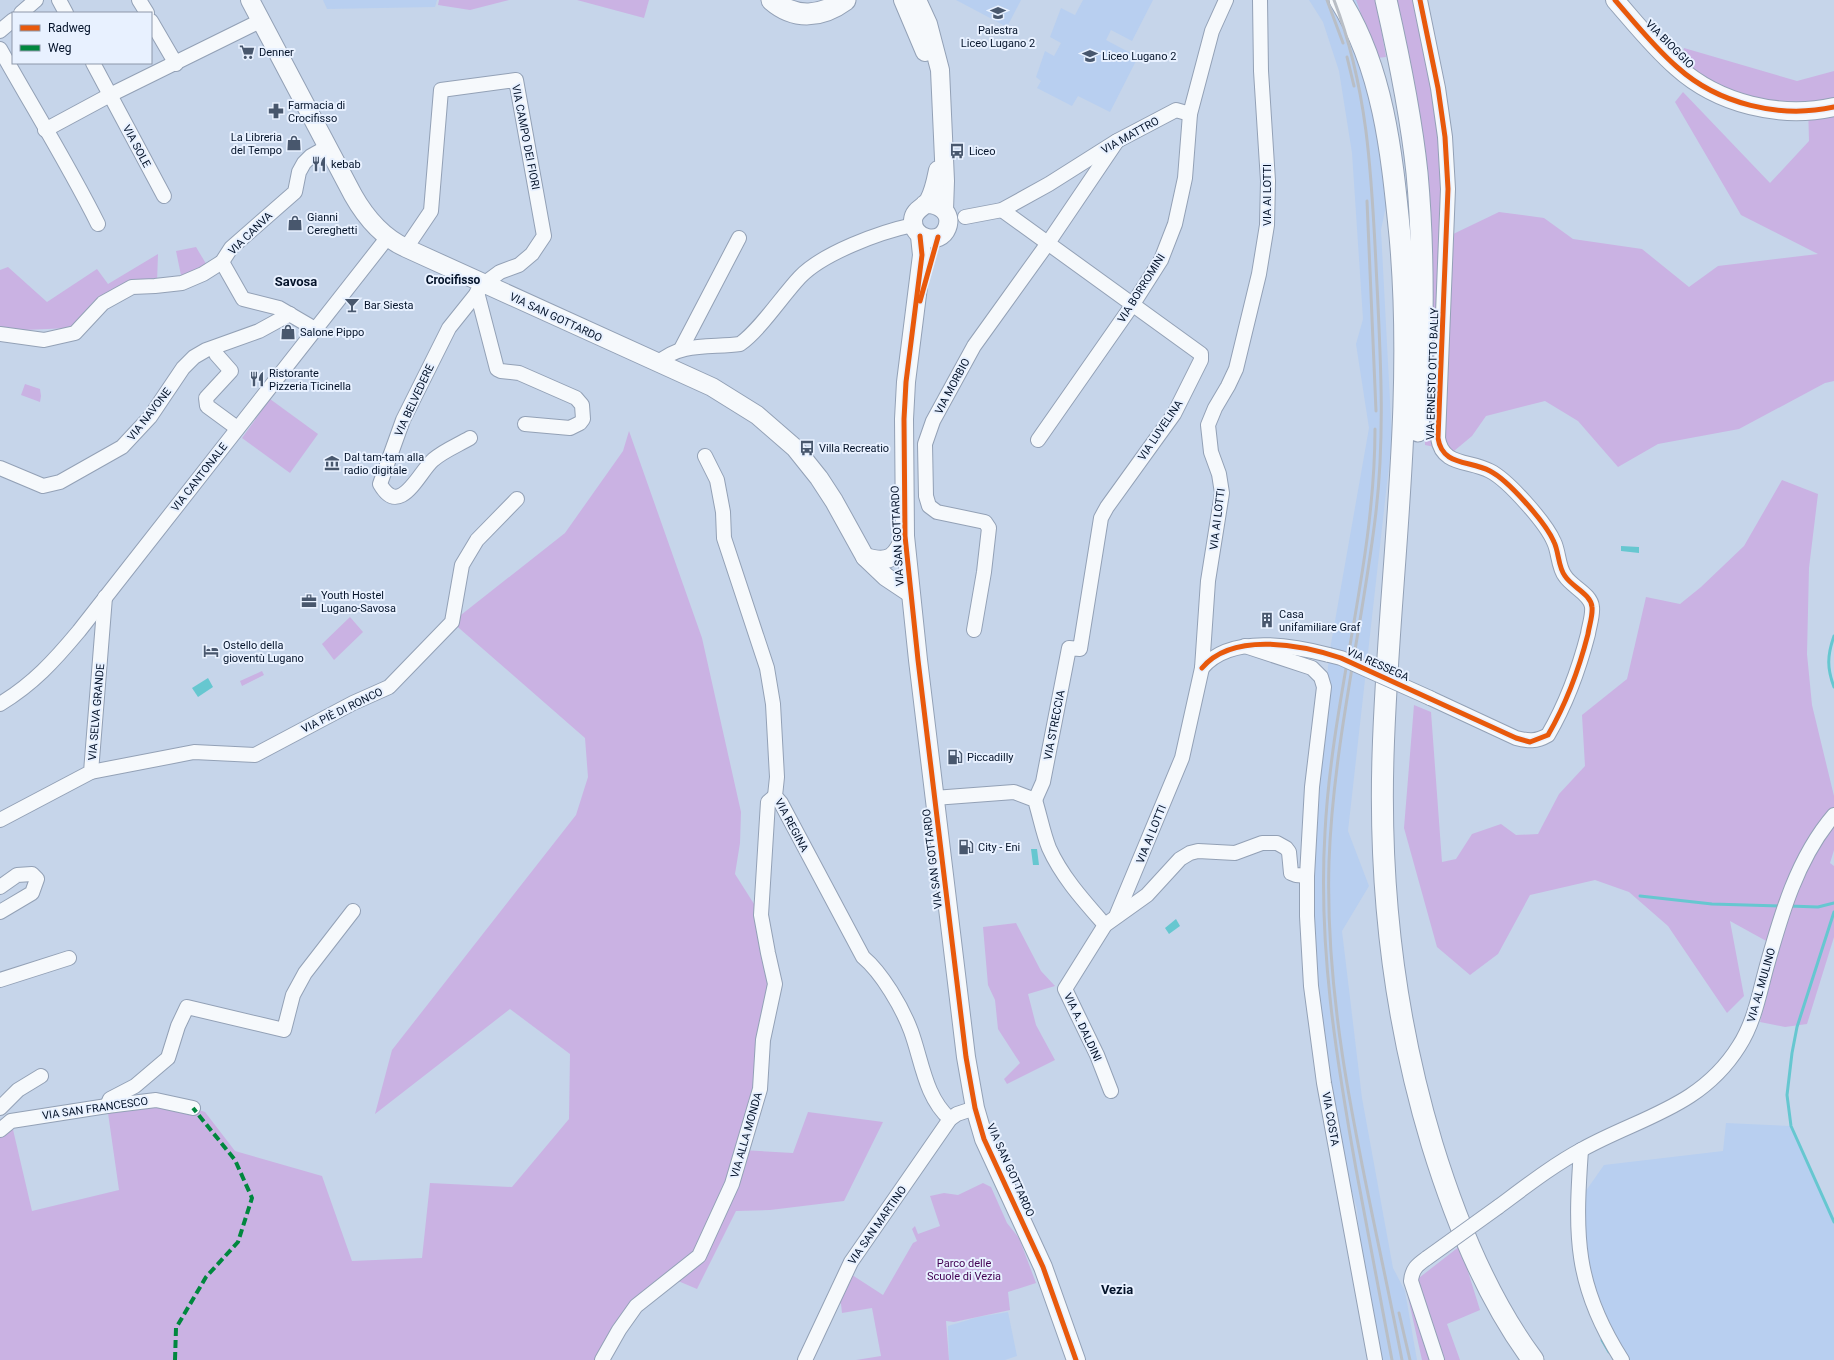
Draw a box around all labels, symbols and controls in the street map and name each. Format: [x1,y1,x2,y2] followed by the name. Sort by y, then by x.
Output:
[989,4,1007,22] school or university icon: Palestra Liceo Lugano 2
[12,12,152,64] legend
[1643,17,1697,71] street label: VIA BIOGGIO
[48,21,91,35] text: Radweg
[961,24,1035,50] place label: Palestra Liceo Lugano 2
[48,41,72,55] text: Weg
[238,43,256,61] supermarket icon: Denner
[259,46,294,59] place label: Denner
[1081,47,1099,65] school or university icon: Liceo Lugano 2
[1102,50,1176,63] place label: Liceo Lugano 2
[509,83,542,191] street label: VIA CAMPO DEI FIORI
[288,99,345,125] place label: Farmacia di Crocifisso
[267,102,285,120] pharmacy icon: Farmacia di Crocifisso
[1099,114,1161,157] street label: VIA MATTRO
[120,123,153,170] street label: VIA SOLE
[231,131,282,157] place label: La Libreria del Tempo
[285,134,303,152] shop icon: La Libreria del Tempo
[948,142,966,160] bus stop icon: Liceo
[969,145,995,158] place label: Liceo
[310,155,328,173] restaurant icon: kebab
[331,158,361,171] place label: kebab
[1261,164,1274,226] street label: VIA AI LOTTI
[226,209,276,257] street label: VIA CANVA
[307,211,357,237] place label: Gianni Cereghetti
[286,214,304,232] shop icon: Gianni Cereghetti
[1115,251,1168,325] street label: VIA BORROMINI
[426,273,481,287] district label: Crocifisso
[275,274,317,289] district label: Savosa
[507,290,604,345] street label: VIA SAN GOTTARDO
[343,296,361,314] bar icon: Bar Siesta
[364,299,414,312] place label: Bar Siesta
[1424,307,1441,440] street label: VIA ERNESTO OTTO BALLY
[279,323,297,341] shop icon: Salone Pippo
[300,326,364,339] place label: Salone Pippo
[932,356,973,416] street label: VIA MORBIO
[392,362,437,438] street label: VIA BELVEDERE
[269,367,351,393] place label: Ristorante Pizzeria Ticinella
[248,370,266,388] restaurant icon: Ristorante Pizzeria Ticinella
[125,385,174,443] street label: VIA NAVONE
[1135,397,1186,463] street label: VIA LUVELINA
[798,439,816,457] bus stop icon: Villa Recreatio
[169,440,230,514] street label: VIA CANTONALE
[819,442,889,455] place label: Villa Recreatio
[344,451,424,477] place label: Dal tam-tam alla radio digitale
[323,454,341,472] museum icon: Dal tam-tam alla radio digitale
[888,485,907,587] street label: VIA SAN GOTTARDO
[1207,487,1228,551] street label: VIA AI LOTTI
[321,589,396,615] place label: Youth Hostel Lugano-Savosa
[300,592,318,610] office icon: Youth Hostel Lugano-Savosa
[1279,608,1360,634] place label: Casa unifamiliare Graf
[1258,611,1276,629] building icon: Casa unifamiliare Graf
[223,639,304,665] place label: Ostello della gioventù Lugano
[202,642,220,660] hotel icon: Ostello della gioventù Lugano
[1345,645,1412,684] street label: VIA RESSEGA
[86,663,107,761] street label: VIA SELVA GRANDE
[299,685,385,736] street label: VIA PIÈ DI RONCO
[1041,688,1068,761] street label: VIA STRECCIA
[946,748,964,766] fuel station icon: Piccadilly
[967,751,1014,764] place label: Piccadilly
[772,796,811,855] street label: VIA REGINA
[1134,803,1169,865] street label: VIA AI LOTTI
[920,808,945,910] street label: VIA SAN GOTTARDO
[957,838,975,856] fuel station icon: City - Eni
[978,841,1020,854] place label: City - Eni
[1745,946,1778,1024] street label: VIA AL MULINO
[1061,991,1104,1064] street label: VIA A. DALDINI
[728,1090,765,1179] street label: VIA ALLA MONDA
[1319,1091,1342,1148] street label: VIA COSTA
[41,1095,149,1122] street label: VIA SAN FRANCESCO
[984,1122,1037,1219] street label: VIA SAN GOTTARDO
[846,1184,909,1267] street label: VIA SAN MARTINO
[927,1257,1001,1283] park label: Parco delle Scuole di Vezia
[1101,1282,1133,1297] district label: Vezia

